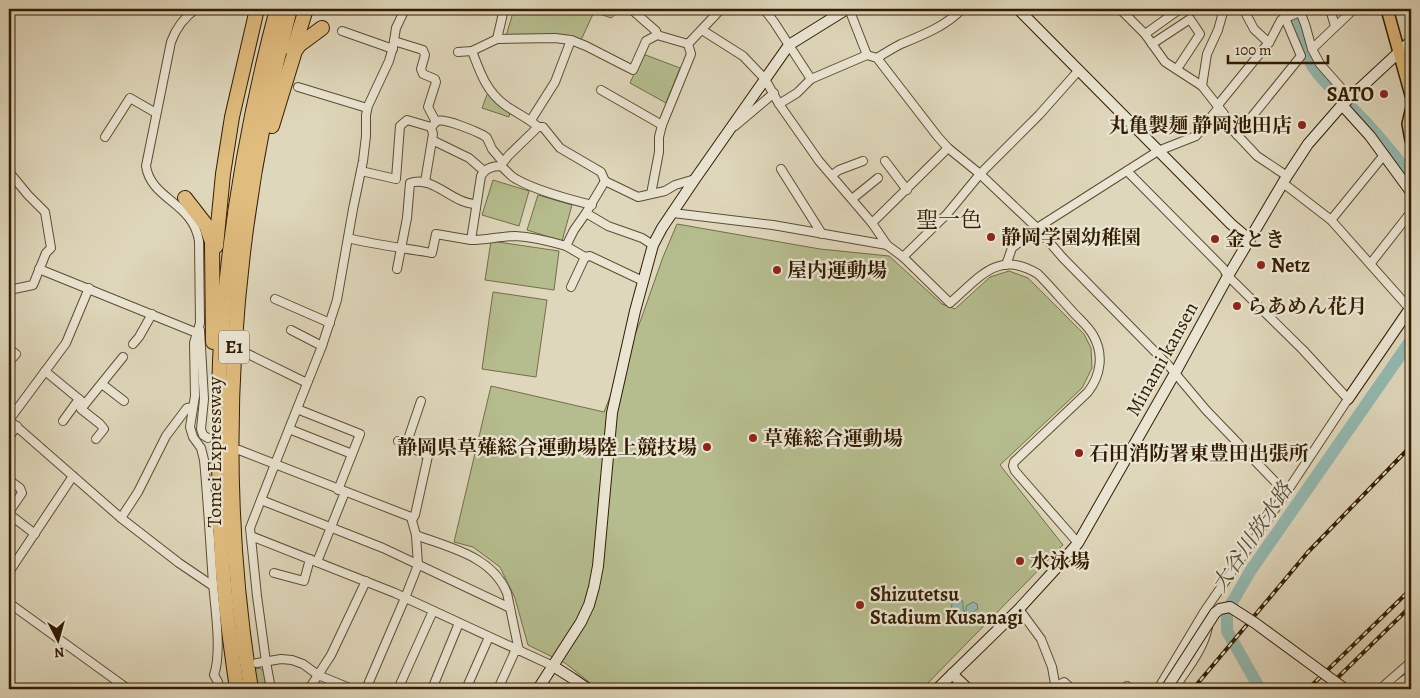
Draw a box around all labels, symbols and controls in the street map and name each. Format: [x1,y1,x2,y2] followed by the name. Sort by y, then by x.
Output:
[1228,32,1328,64] scale bar
[1235,40,1272,60] text: 100 m
[1327,81,1374,108] place label: SATO
[1378,88,1390,100] marker: SATO
[1109,112,1292,139] place label: 丸亀製麺 静岡池田店
[1296,119,1308,131] marker: 丸亀製麺 静岡池田店
[916,205,982,235] district label: 聖一色
[1001,224,1141,251] place label: 静岡学園幼稚園
[1225,226,1285,253] place label: 金とき
[985,231,997,243] marker: 静岡学園幼稚園
[1209,233,1221,245] marker: 金とき
[1271,252,1310,279] place label: Netz
[787,257,887,284] place label: 屋内運動場
[1255,259,1267,271] marker: Netz
[771,264,783,276] marker: 屋内運動場
[1247,293,1367,320] place label: らあめん花月
[1119,297,1205,421] street label: Minami kansen
[1231,300,1243,312] marker: らあめん花月
[219,331,249,364] road number: E1
[201,375,228,527] street label: Tomei Expressway
[763,425,903,452] place label: 草薙総合運動場
[747,432,759,444] marker: 草薙総合運動場
[397,434,697,461] place label: 静岡県草薙総合運動場陸上競技場
[1089,440,1309,467] place label: 石田消防署東豊田出張所
[701,441,713,453] marker: 静岡県草薙総合運動場陸上競技場
[1073,447,1085,459] marker: 石田消防署東豊田出張所
[1205,475,1300,597] water label: 大谷川放水路
[1030,548,1090,575] place label: 水泳場
[1014,555,1026,567] marker: 水泳場
[870,581,1023,631] place label: Shizutetsu Stadium Kusanagi
[854,599,866,611] marker: Shizutetsu Stadium Kusanagi
[32,616,82,666] north arrow
[53,642,65,662] text: N

